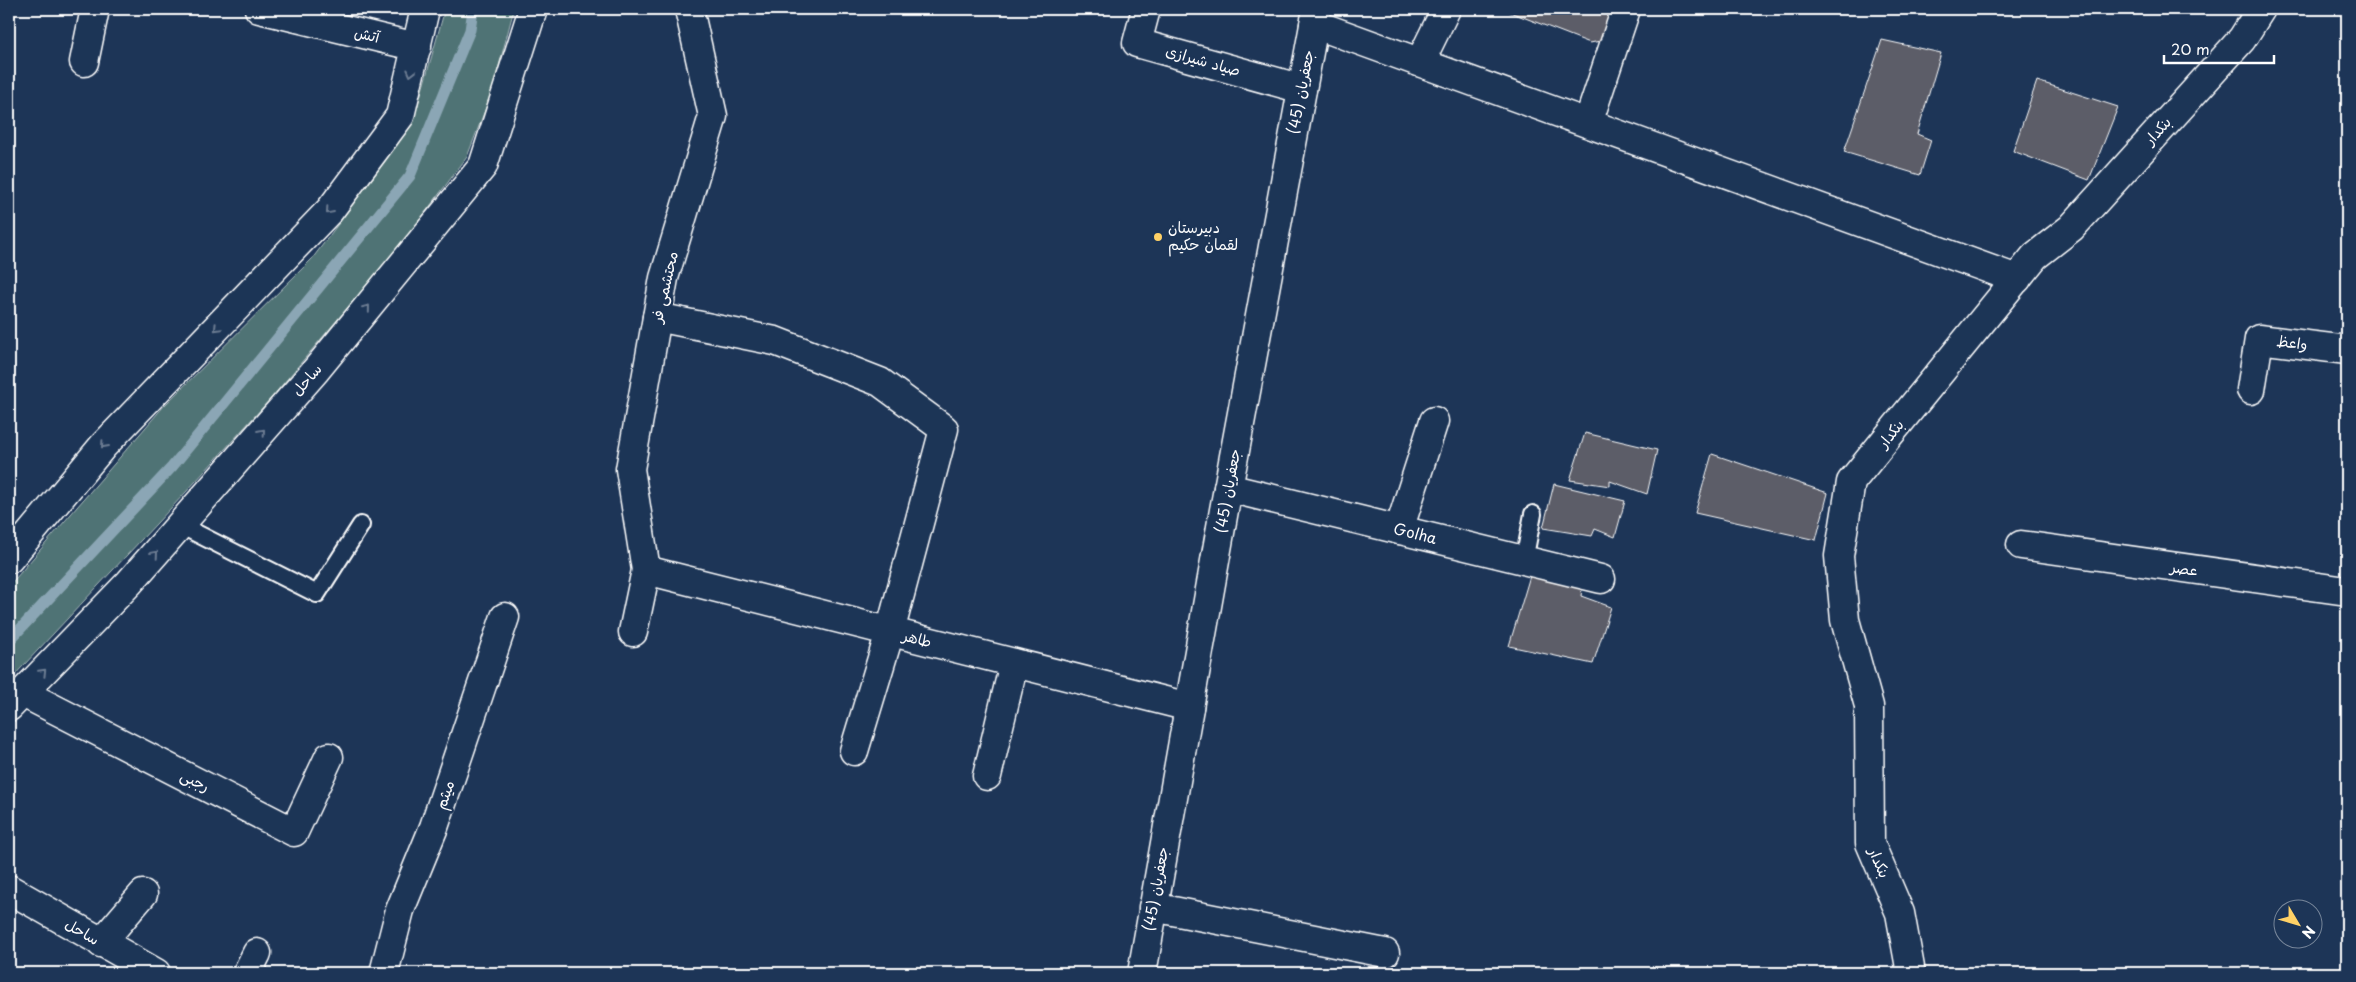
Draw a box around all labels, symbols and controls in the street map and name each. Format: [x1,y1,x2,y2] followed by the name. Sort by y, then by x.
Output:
[352,19,384,48] street label: آتش
[2164,32,2274,64] scale bar
[2171,37,2210,60] text: 20 m
[1163,38,1243,81] street label: صیاد شیرازی
[1280,48,1319,136] street label: جعفریان (45)
[406,69,417,78] one-way arrow
[2137,111,2176,150] street label: بنکدار
[326,205,335,214] one-way arrow
[1168,215,1238,257] place label: دبیرستان لقمان حکیم
[1152,231,1164,243] marker: دبیرستان لقمان حکیم
[644,249,683,327] street label: محتشمی فر
[361,305,369,314] one-way arrow
[213,322,222,331] one-way arrow
[2275,328,2309,355] street label: واعظ
[285,358,327,400] street label: ساحل
[1870,414,1909,453] street label: بنکدار
[256,429,264,438] one-way arrow
[101,440,110,449] one-way arrow
[1208,447,1245,535] street label: جعفریان (45)
[1391,516,1440,549] street label: Golha
[149,551,158,560] one-way arrow
[2167,554,2199,581] street label: عصر
[898,622,935,652] street label: طاهر
[37,669,46,678] one-way arrow
[177,763,214,797] street label: رجبی
[428,777,461,813] street label: میثم
[1863,843,1897,881] street label: بنکدار
[1136,845,1173,933] street label: جعفریان (45)
[2274,900,2324,950] north arrow
[61,912,104,950] street label: ساحل
[2297,921,2320,943] text: N

